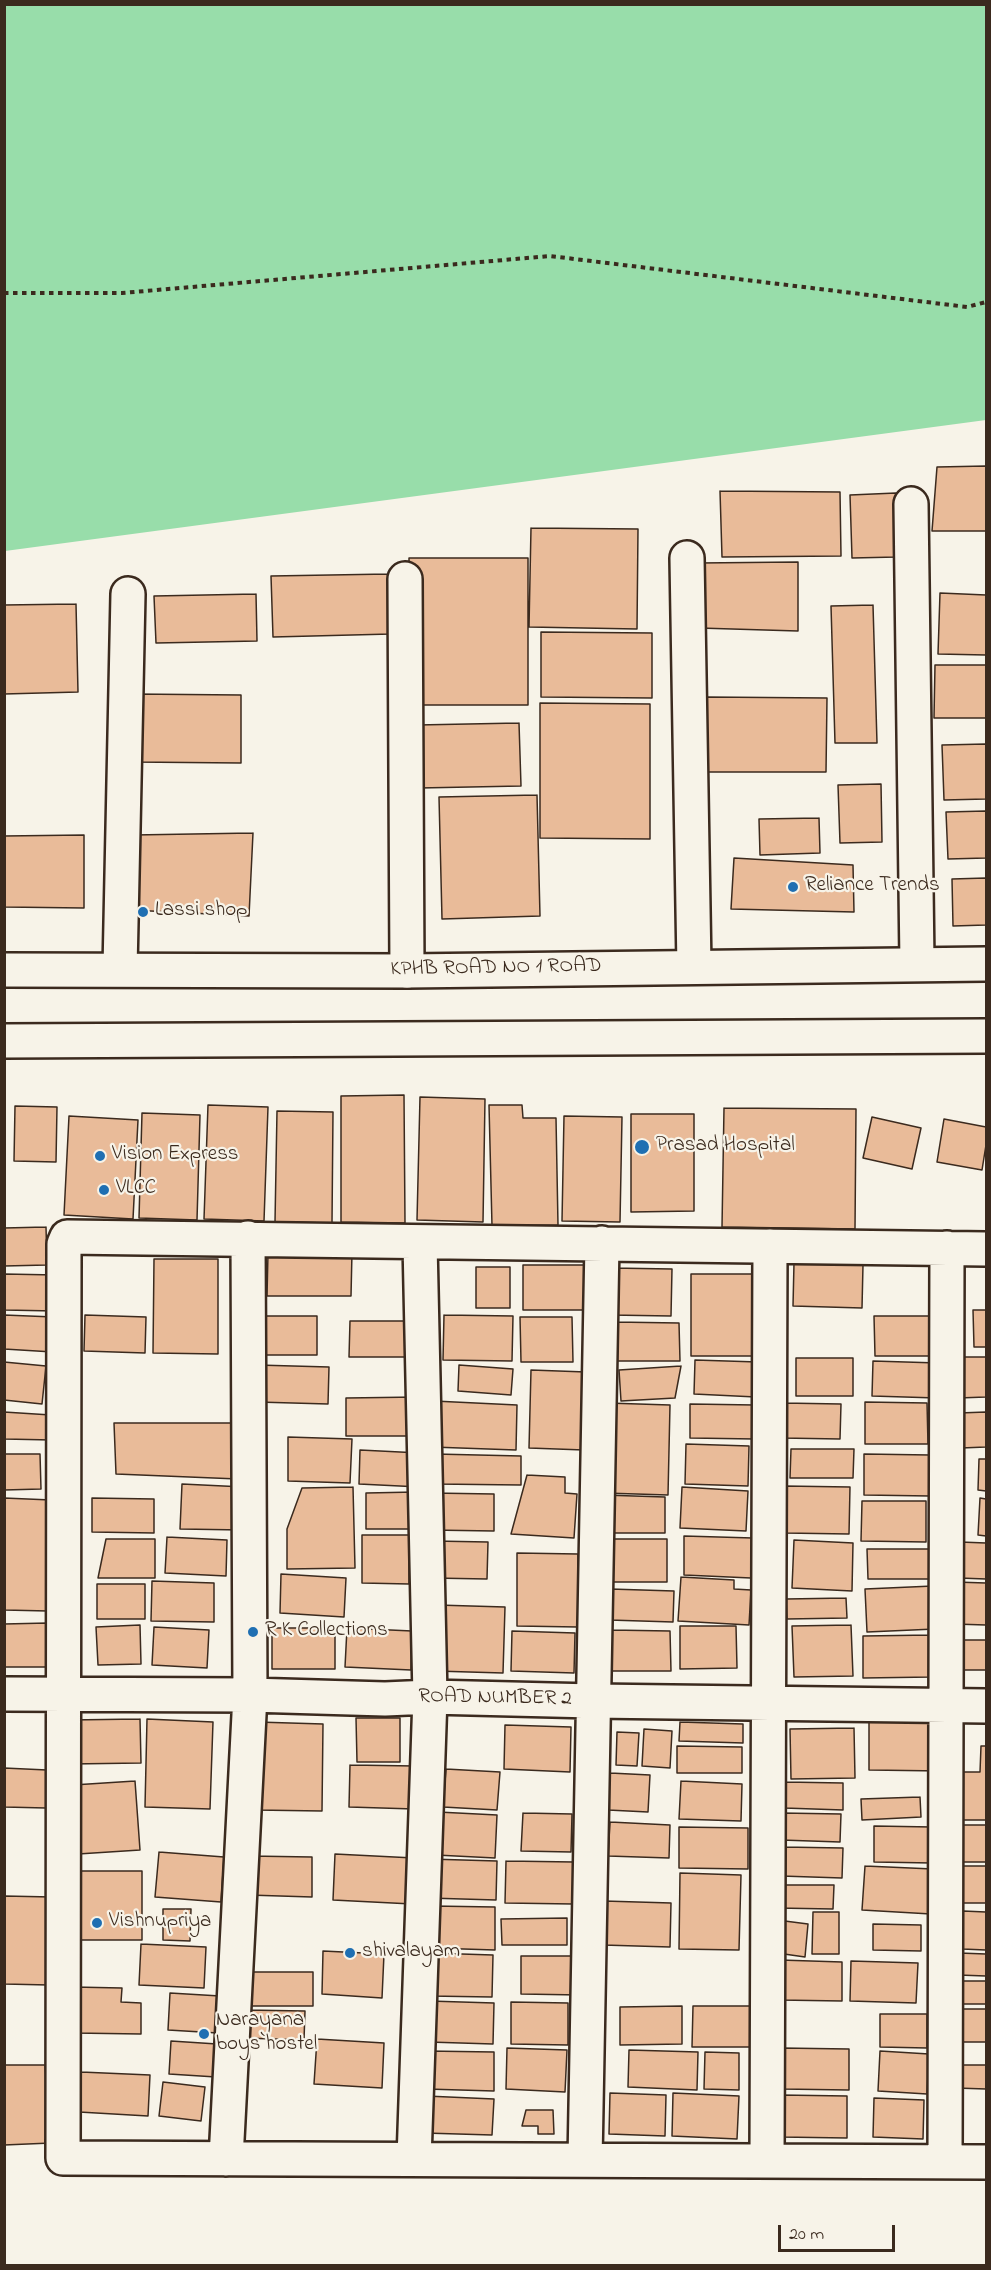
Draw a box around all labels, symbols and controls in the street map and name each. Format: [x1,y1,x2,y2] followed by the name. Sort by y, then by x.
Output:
[805,874,940,900] place label: Reliance Trends
[786,880,800,894] marker: Reliance Trends
[155,899,248,925] place label: Lassi shop
[136,905,150,919] marker: Lassi shop
[390,955,602,983] street label: KPHB ROAD NO 1 ROAD
[656,1134,795,1160] place label: Prasad Hospital
[633,1138,651,1156] marker: Prasad Hospital
[112,1143,239,1169] place label: Vision Express
[93,1149,107,1163] marker: Vision Express
[116,1177,156,1203] place label: VLCC
[97,1183,111,1197] marker: VLCC
[265,1619,388,1645] place label: R K Collections
[246,1625,260,1639] marker: R K Collections
[418,1685,572,1713] street label: ROAD NUMBER 2
[109,1910,211,1936] place label: Vishnupriya
[90,1916,104,1930] marker: Vishnupriya
[362,1940,460,1966] place label: shivalayam
[343,1946,357,1960] marker: shivalayam
[216,2009,317,2059] place label: Narayana boys hostel
[197,2027,211,2041] marker: Narayana boys hostel
[781,2213,898,2251] scale bar
[789,2222,824,2248] text: 20 m

